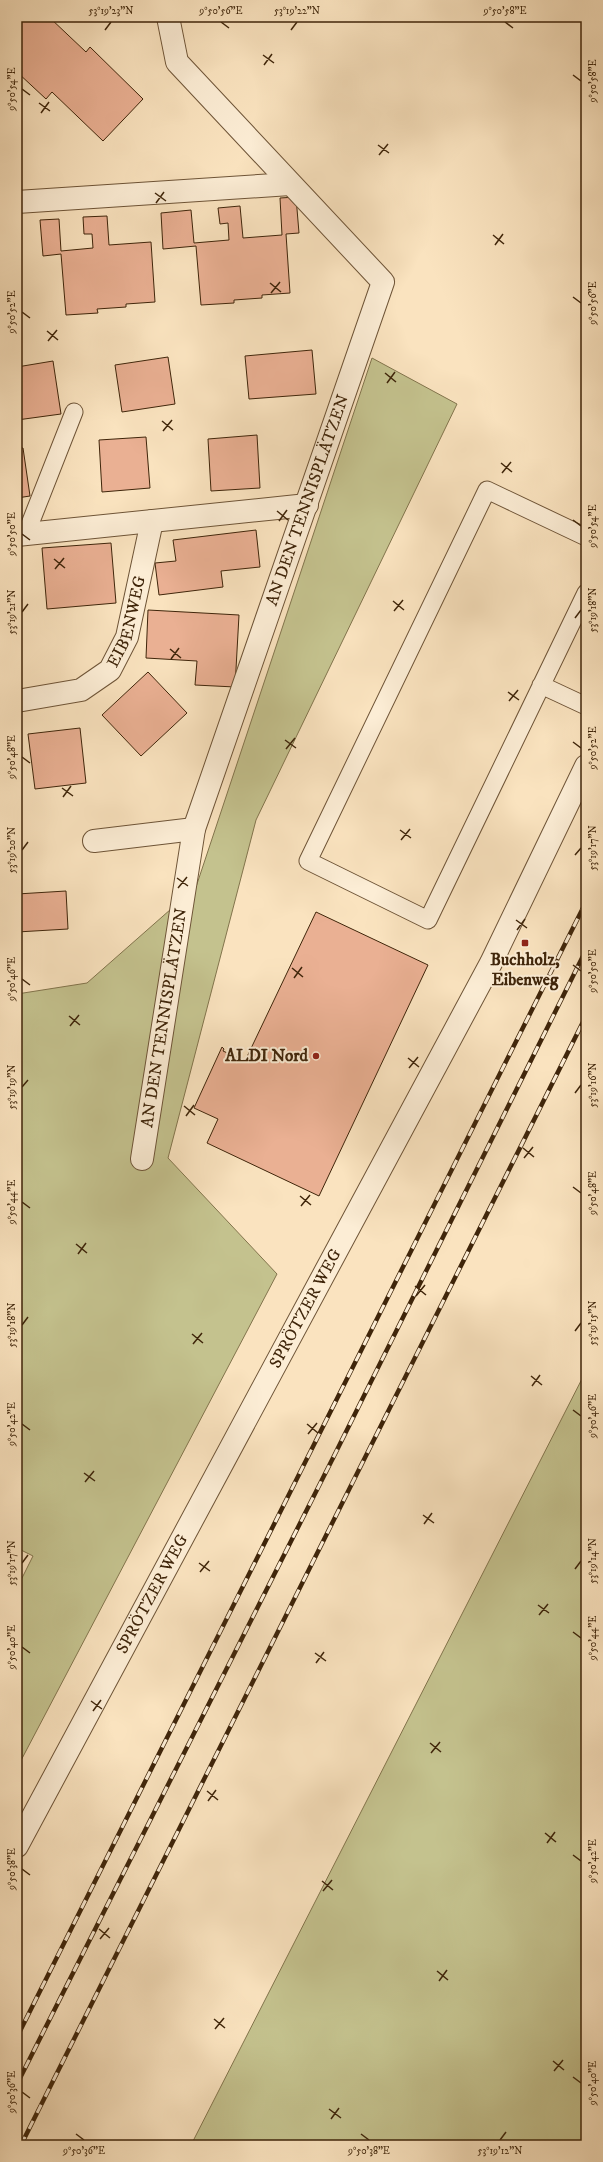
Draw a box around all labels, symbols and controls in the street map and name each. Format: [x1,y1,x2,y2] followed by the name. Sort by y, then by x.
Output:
[89,5,133,17] text: 53°19'23"N
[198,5,243,17] text: 9°50'56"E
[274,5,320,17] text: 53°19'22"N
[482,5,527,17] text: 9°50'58"E
[587,59,599,104] text: 9°50'58"E
[6,67,18,112] text: 9°50'54"E
[587,281,599,326] text: 9°50'56"E
[6,290,18,335] text: 9°50'52"E
[261,392,354,609] street label: AN DEN TENNISPLÄTZEN
[587,504,599,549] text: 9°50'54"E
[6,512,18,557] text: 9°50'50"E
[102,574,151,671] street label: EIBENWEG
[587,588,599,632] text: 53°19'18"N
[6,590,18,634] text: 53°19'21"N
[587,726,599,771] text: 9°50'52"E
[6,735,18,780] text: 9°50'48"E
[587,825,599,871] text: 53°19'17"N
[6,827,18,873] text: 53°19'20"N
[136,906,192,1129] street label: AN DEN TENNISPLÄTZEN
[520,938,530,948] marker: Buchholz, Eibenweg
[490,949,560,991] place label: Buchholz, Eibenweg
[587,949,599,994] text: 9°50'50"E
[6,957,18,1002] text: 9°50'46"E
[224,1045,309,1067] place label: ALDI Nord
[311,1051,321,1061] marker: ALDI Nord
[587,1062,599,1108] text: 53°19'16"N
[6,1065,18,1109] text: 53°19'19"N
[587,1171,599,1216] text: 9°50'48"E
[6,1180,18,1225] text: 9°50'44"E
[265,1245,347,1372] street label: SPRÖTZER WEG
[587,1301,599,1345] text: 53°19'15"N
[6,1303,18,1347] text: 53°19'18"N
[587,1394,599,1439] text: 9°50'46"E
[6,1402,18,1447] text: 9°50'42"E
[111,1530,193,1658] street label: SPRÖTZER WEG
[587,1538,599,1584] text: 53°19'14"N
[6,1540,18,1586] text: 53°19'17"N
[587,1616,599,1661] text: 9°50'44"E
[6,1625,18,1670] text: 9°50'40"E
[587,1839,599,1884] text: 9°50'42"E
[6,1848,18,1891] text: 9°50'38"E
[587,2061,599,2106] text: 9°50'40"E
[6,2071,18,2114] text: 9°50'36"E
[62,2145,105,2157] text: 9°50'36"E
[347,2145,390,2157] text: 9°50'38"E
[478,2145,522,2157] text: 53°19'12"N

